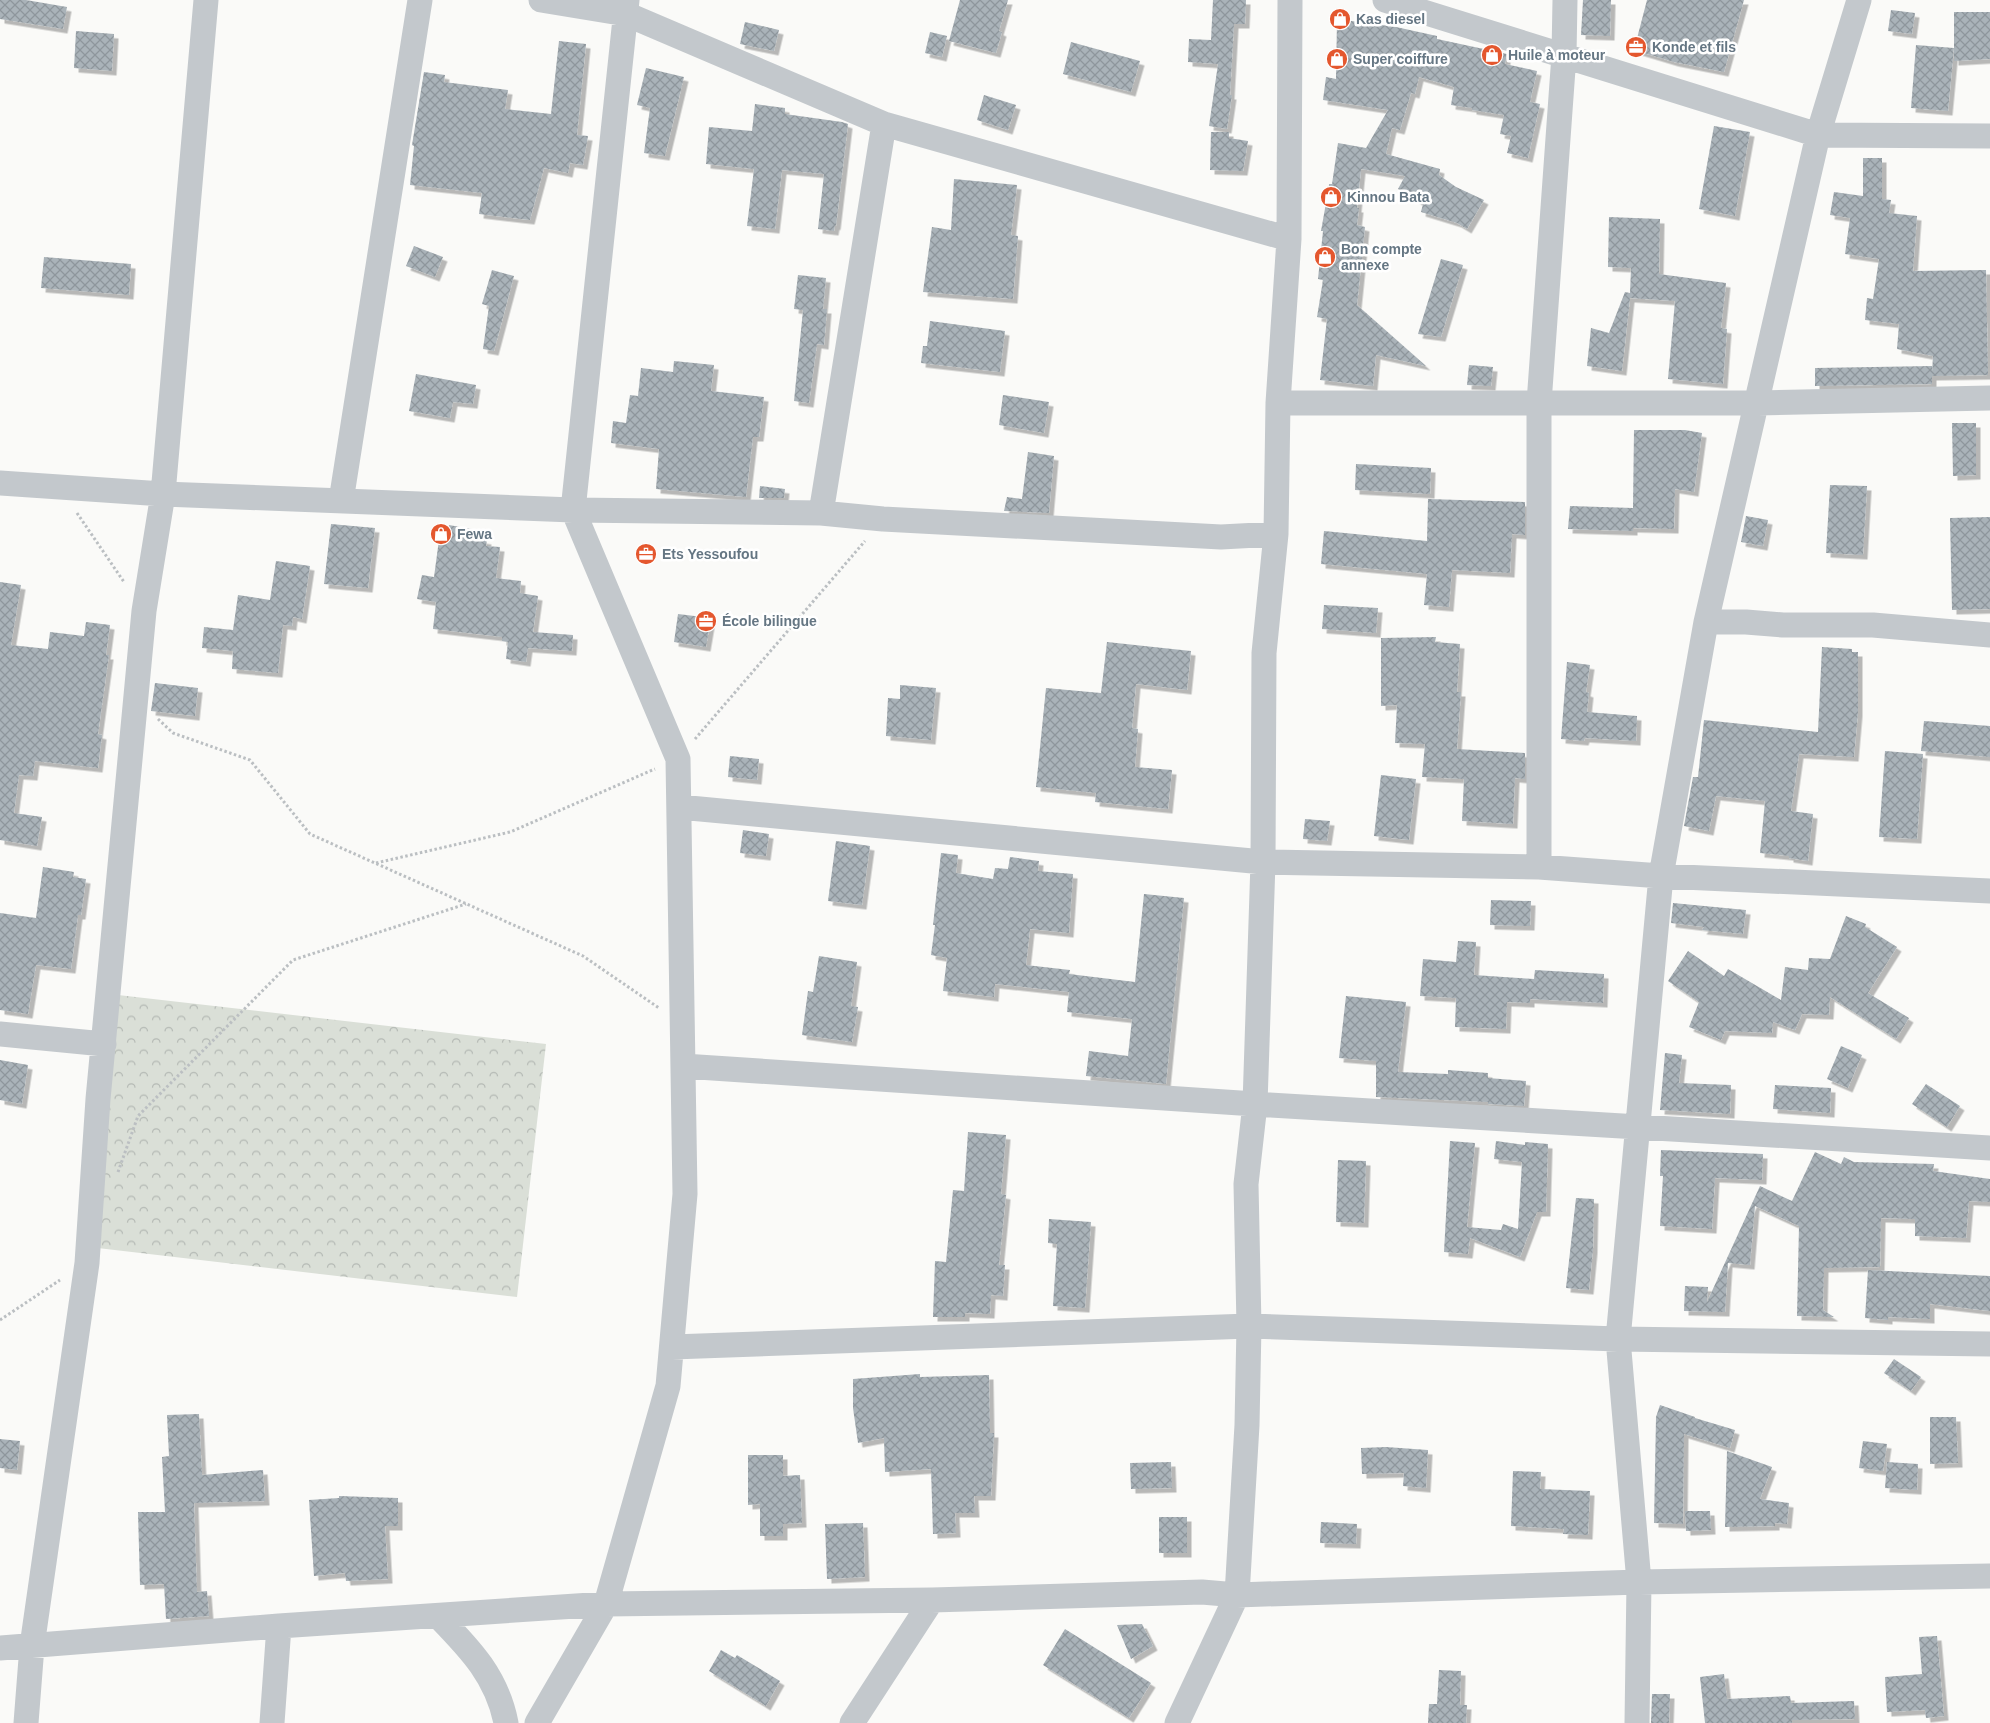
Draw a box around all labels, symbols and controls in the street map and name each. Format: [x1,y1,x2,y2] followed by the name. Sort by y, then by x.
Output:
[1328,7,1352,31] shop icon: Kas diesel
[1356,11,1425,27] place label: Kas diesel
[1624,35,1648,59] office icon: Konde et fils
[1652,39,1736,55] place label: Konde et fils
[1480,43,1504,67] shop icon: Huile à moteur
[1325,47,1349,71] shop icon: Super coiffure
[1508,47,1606,63] place label: Huile à moteur
[1353,51,1448,67] place label: Super coiffure
[1319,185,1343,209] shop icon: Kinnou Bata
[1347,189,1430,205] place label: Kinnou Bata
[1341,241,1422,273] place label: Bon compte annexe
[1313,245,1337,269] shop icon: Bon compte annexe
[429,522,453,546] shop icon: Fewa
[457,526,492,542] place label: Fewa
[634,542,658,566] office icon: Ets Yessoufou
[662,546,758,562] place label: Ets Yessoufou
[694,609,718,633] office icon: École bilingue
[722,613,817,629] place label: École bilingue

